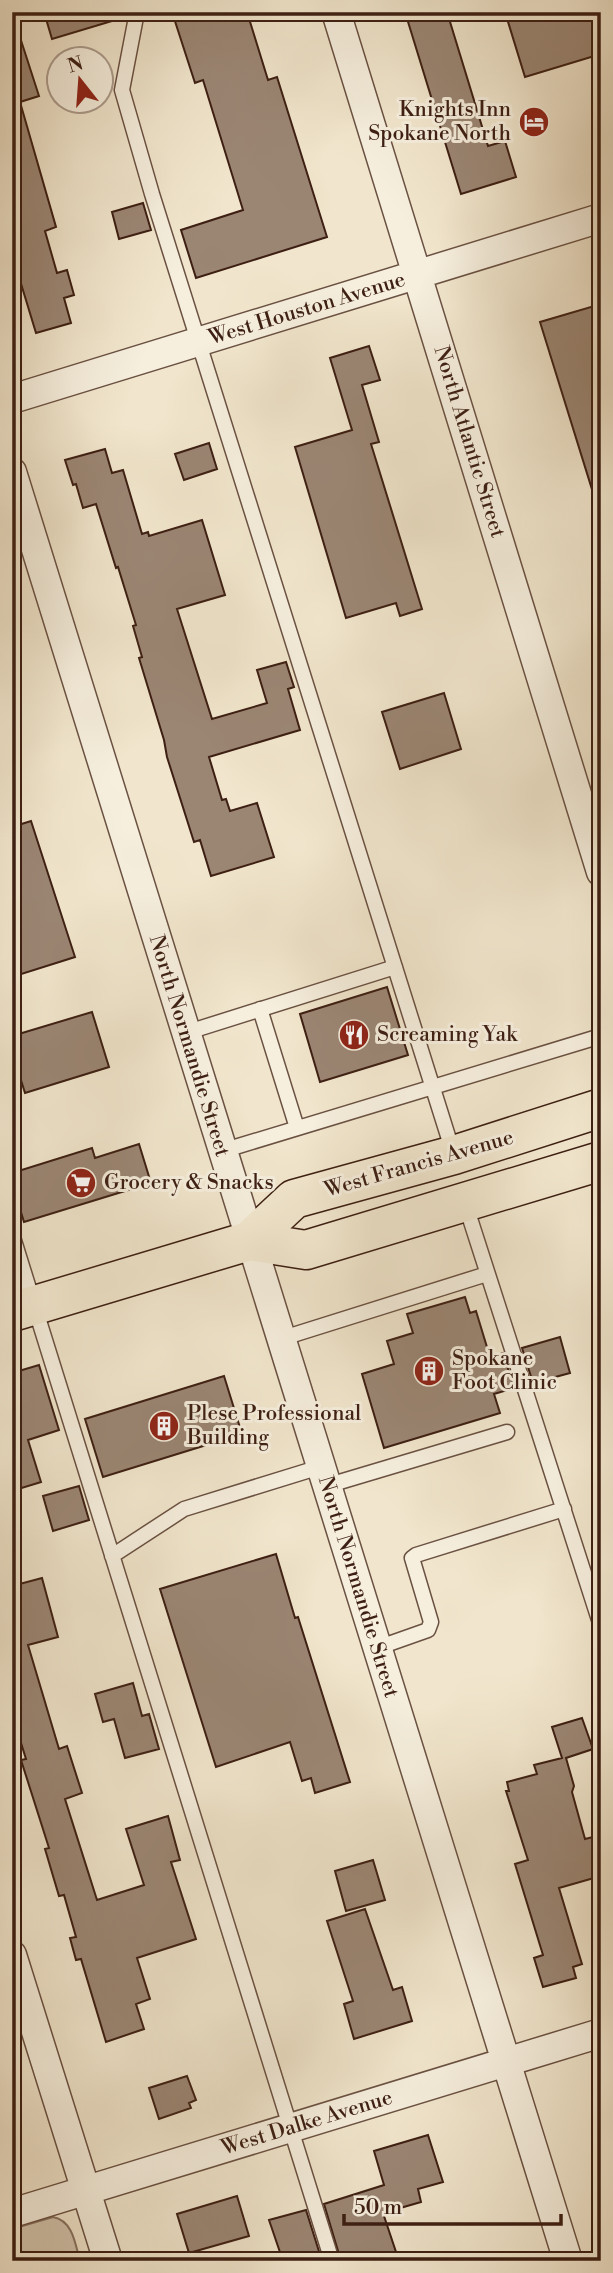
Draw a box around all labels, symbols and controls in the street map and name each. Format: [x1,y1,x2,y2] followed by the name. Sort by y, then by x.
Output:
[46,46,116,116] north arrow
[65,51,86,78] text: N
[368,97,511,147] place label: Knights Inn Spokane North
[517,105,551,139] hotel icon: Knights Inn Spokane North
[204,267,409,352] street label: West Houston Avenue
[427,343,511,542] street label: North Atlantic Street
[143,932,235,1161] street label: North Normandie Street
[337,1018,371,1052] restaurant icon: Screaming Yak
[377,1022,518,1048] place label: Screaming Yak
[321,1125,517,1204] street label: West Francis Avenue
[64,1166,98,1200] supermarket icon: Grocery & Snacks
[104,1170,274,1196] place label: Grocery & Snacks
[452,1346,557,1396] place label: Spokane Foot Clinic
[412,1354,446,1388] building icon: Spokane Foot Clinic
[186,1401,361,1451] place label: Plese Professional Building
[147,1409,181,1443] building icon: Plese Professional Building
[312,1473,404,1702] street label: North Normandie Street
[217,2085,396,2162] street label: West Dalke Avenue
[344,2182,560,2226] scale bar
[354,2195,402,2221] text: 50 m

